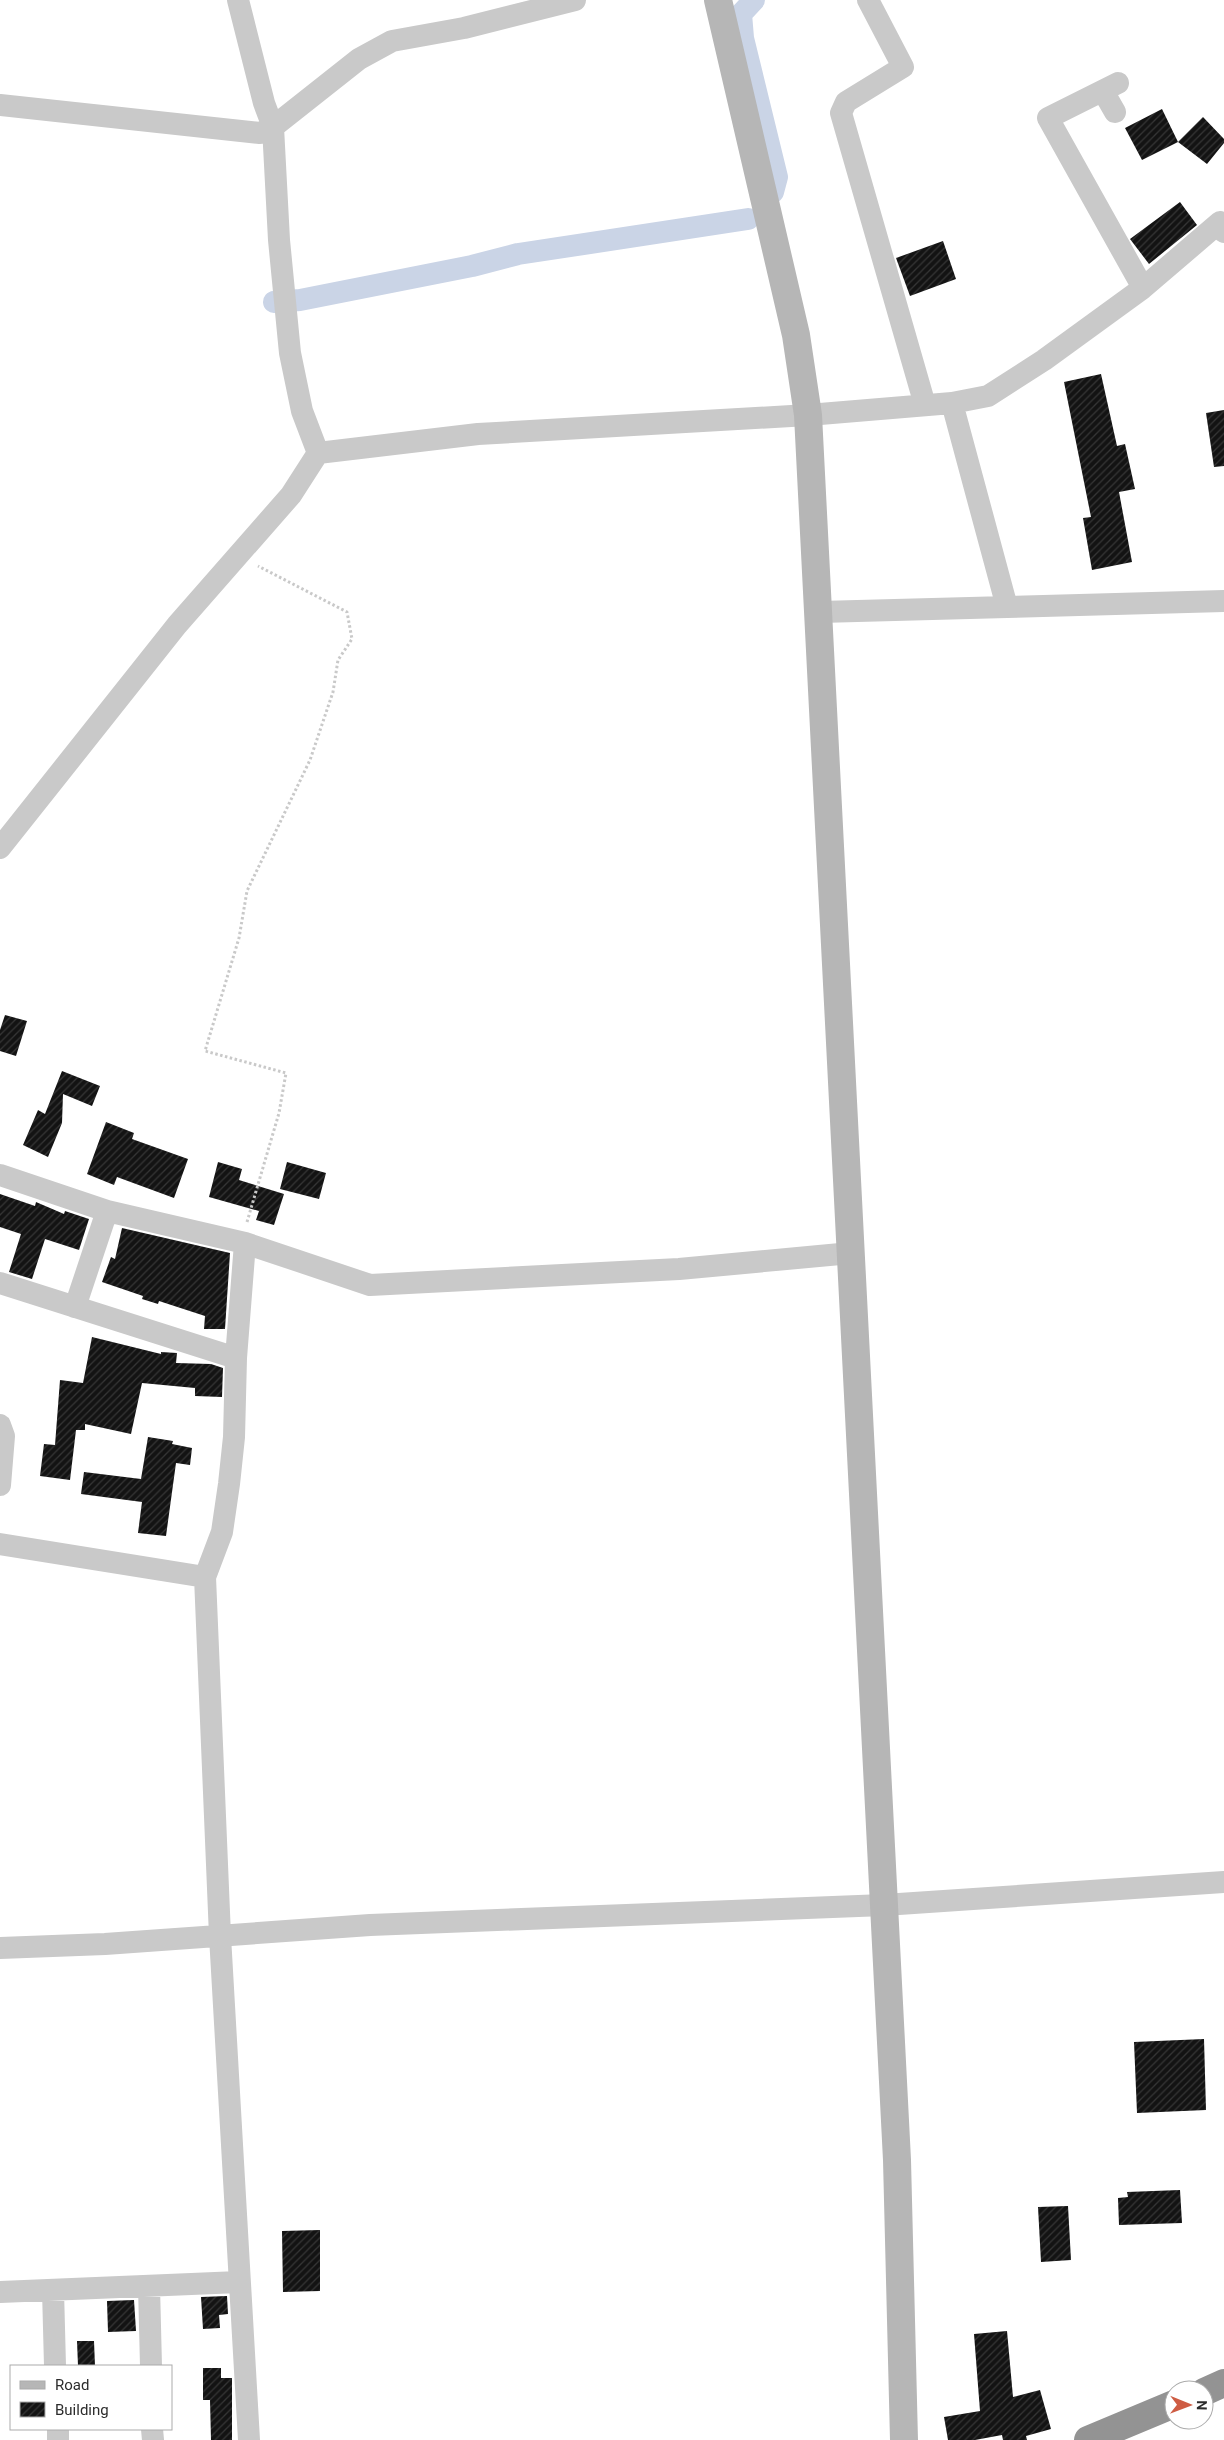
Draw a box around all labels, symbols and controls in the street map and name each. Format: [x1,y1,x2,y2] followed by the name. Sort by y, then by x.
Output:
[10,2365,172,2430] legend
[55,2376,89,2394] text: Road
[1164,2380,1214,2430] north arrow
[1194,2400,1210,2410] text: N
[55,2401,109,2419] text: Building

